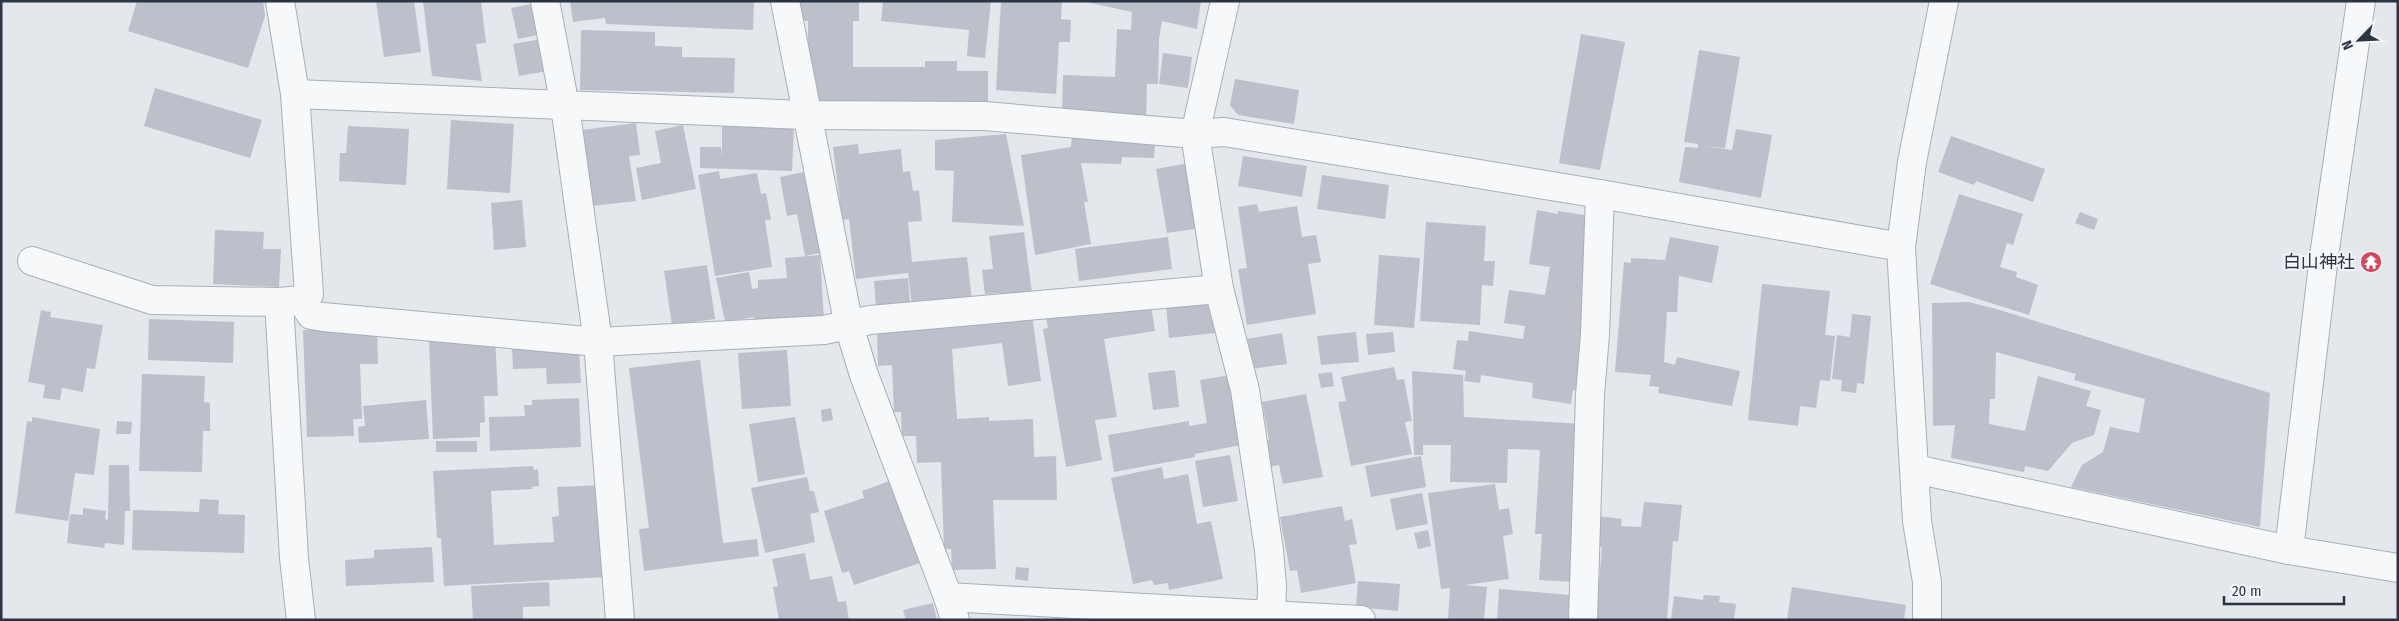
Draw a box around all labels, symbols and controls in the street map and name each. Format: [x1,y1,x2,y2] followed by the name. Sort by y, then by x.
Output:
[2334,15,2384,65] north arrow
[2338,38,2357,52] text: N
[2359,250,2383,274] temple icon: 白山神社
[2283,251,2355,273] place label: 白山神社
[2224,574,2344,606] scale bar
[2232,582,2262,600] text: 20 m

